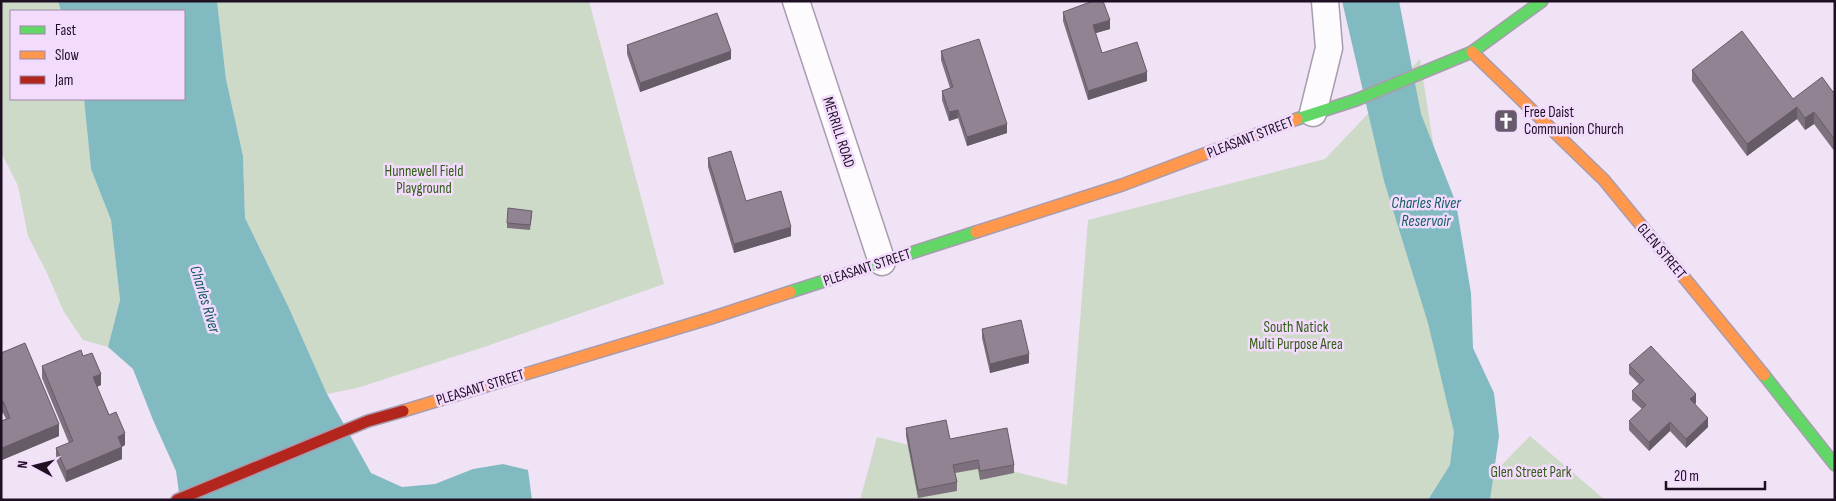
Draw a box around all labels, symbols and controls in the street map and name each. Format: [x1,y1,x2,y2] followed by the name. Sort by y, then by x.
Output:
[10,10,185,100] legend
[55,21,77,40] text: Fast
[55,46,79,65] text: Slow
[54,71,73,90] text: Jam
[818,94,859,170] street label: MERRILL ROAD
[1524,103,1624,139] place label: Free Daist Communion Church
[1493,108,1519,134] church icon: Free Daist Communion Church
[1204,112,1296,163] street label: PLEASANT STREET
[385,162,463,198] park label: Hunnewell Field Playground
[1391,194,1461,231] water label: Charles River Reservoir
[1633,220,1690,283] street label: GLEN STREET
[821,244,913,291] street label: PLEASANT STREET
[185,263,224,336] water label: Charles River
[1249,318,1343,354] park label: South Natick Multi Purpose Area
[434,365,526,410] street label: PLEASANT STREET
[10,441,60,491] north arrow
[1666,458,1765,490] scale bar
[14,460,31,469] text: N
[1490,463,1572,482] park label: Glen Street Park
[1674,467,1699,486] text: 20 m

